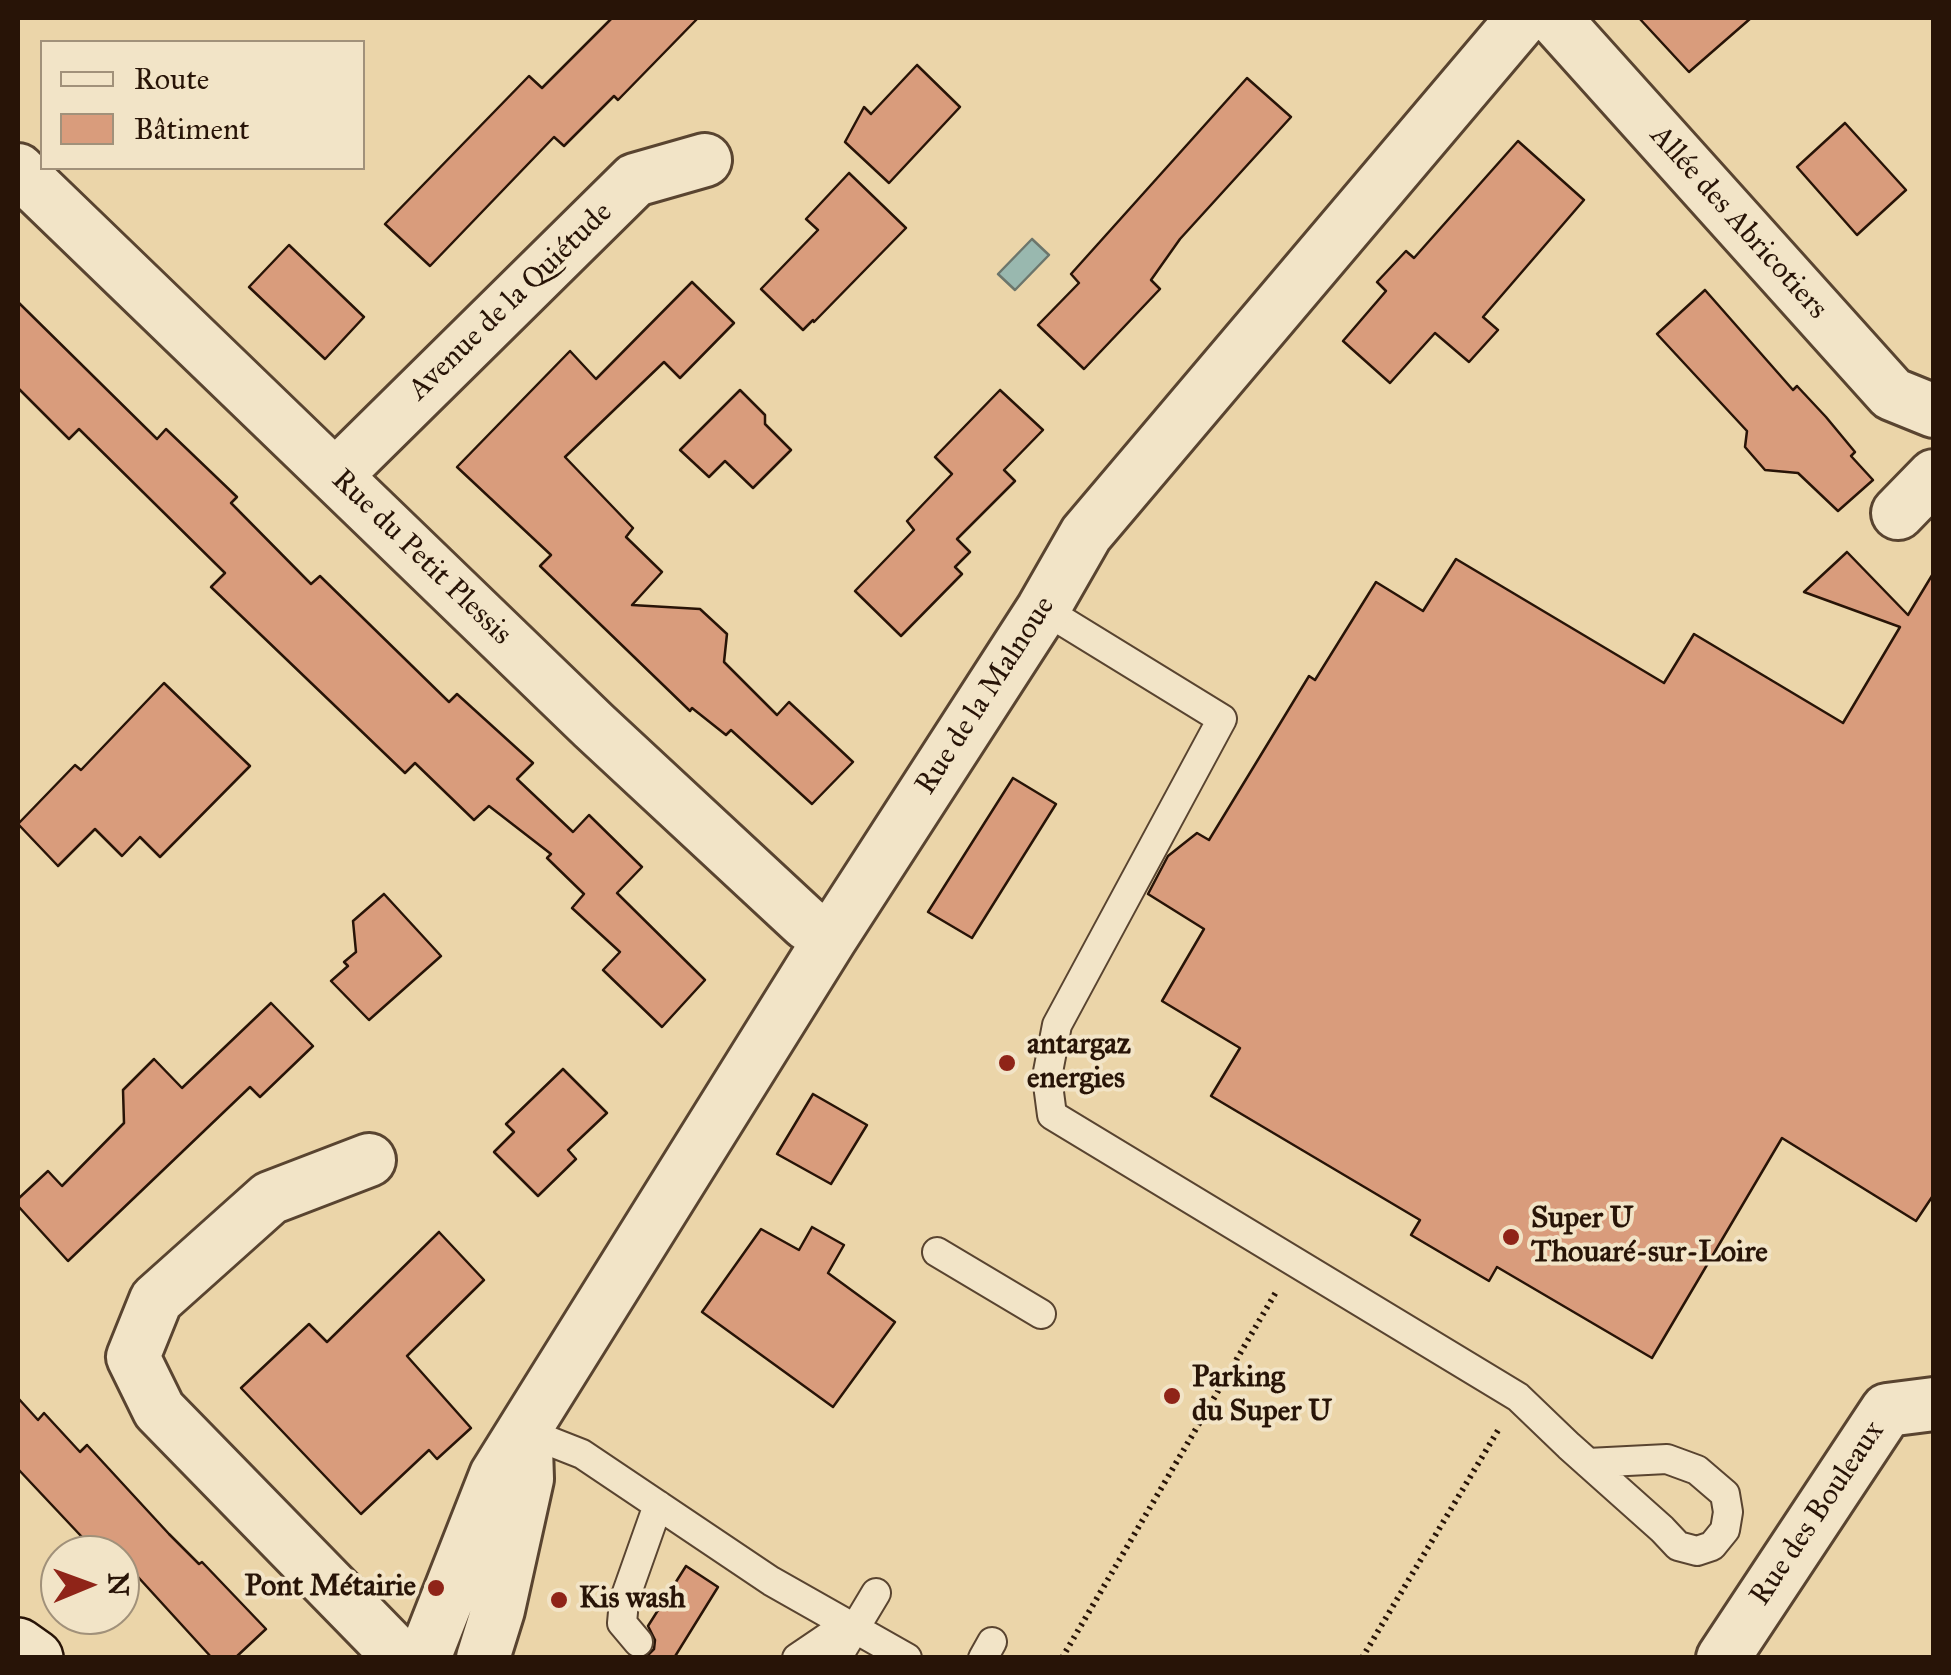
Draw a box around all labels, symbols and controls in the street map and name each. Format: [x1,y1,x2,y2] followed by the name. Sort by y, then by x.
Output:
[40,40,365,170] legend
[134,61,209,97] text: Route
[134,111,250,147] text: Bâtiment
[1642,119,1834,327] street label: Allée des Abricotiers
[401,195,621,409] street label: Avenue de la Quiétude
[323,463,519,653] street label: Rue du Petit Plessis
[909,590,1063,802] street label: Rue de la Malnoue
[1027,1028,1131,1098] place label: antargaz energies
[996,1052,1018,1074] marker: antargaz energies
[1531,1202,1768,1272] place label: Super U Thouaré-sur-Loire
[1500,1226,1522,1248] marker: Super U Thouaré-sur-Loire
[1192,1361,1332,1432] place label: Parking du Super U
[1161,1385,1183,1407] marker: Parking du Super U
[1743,1415,1893,1613] street label: Rue des Bouleaux
[40,1535,140,1635] north arrow
[244,1570,416,1606] place label: Pont Métairie
[101,1572,136,1597] text: N
[425,1577,447,1599] marker: Pont Métairie
[579,1582,686,1618] place label: Kis wash
[548,1589,570,1611] marker: Kis wash

